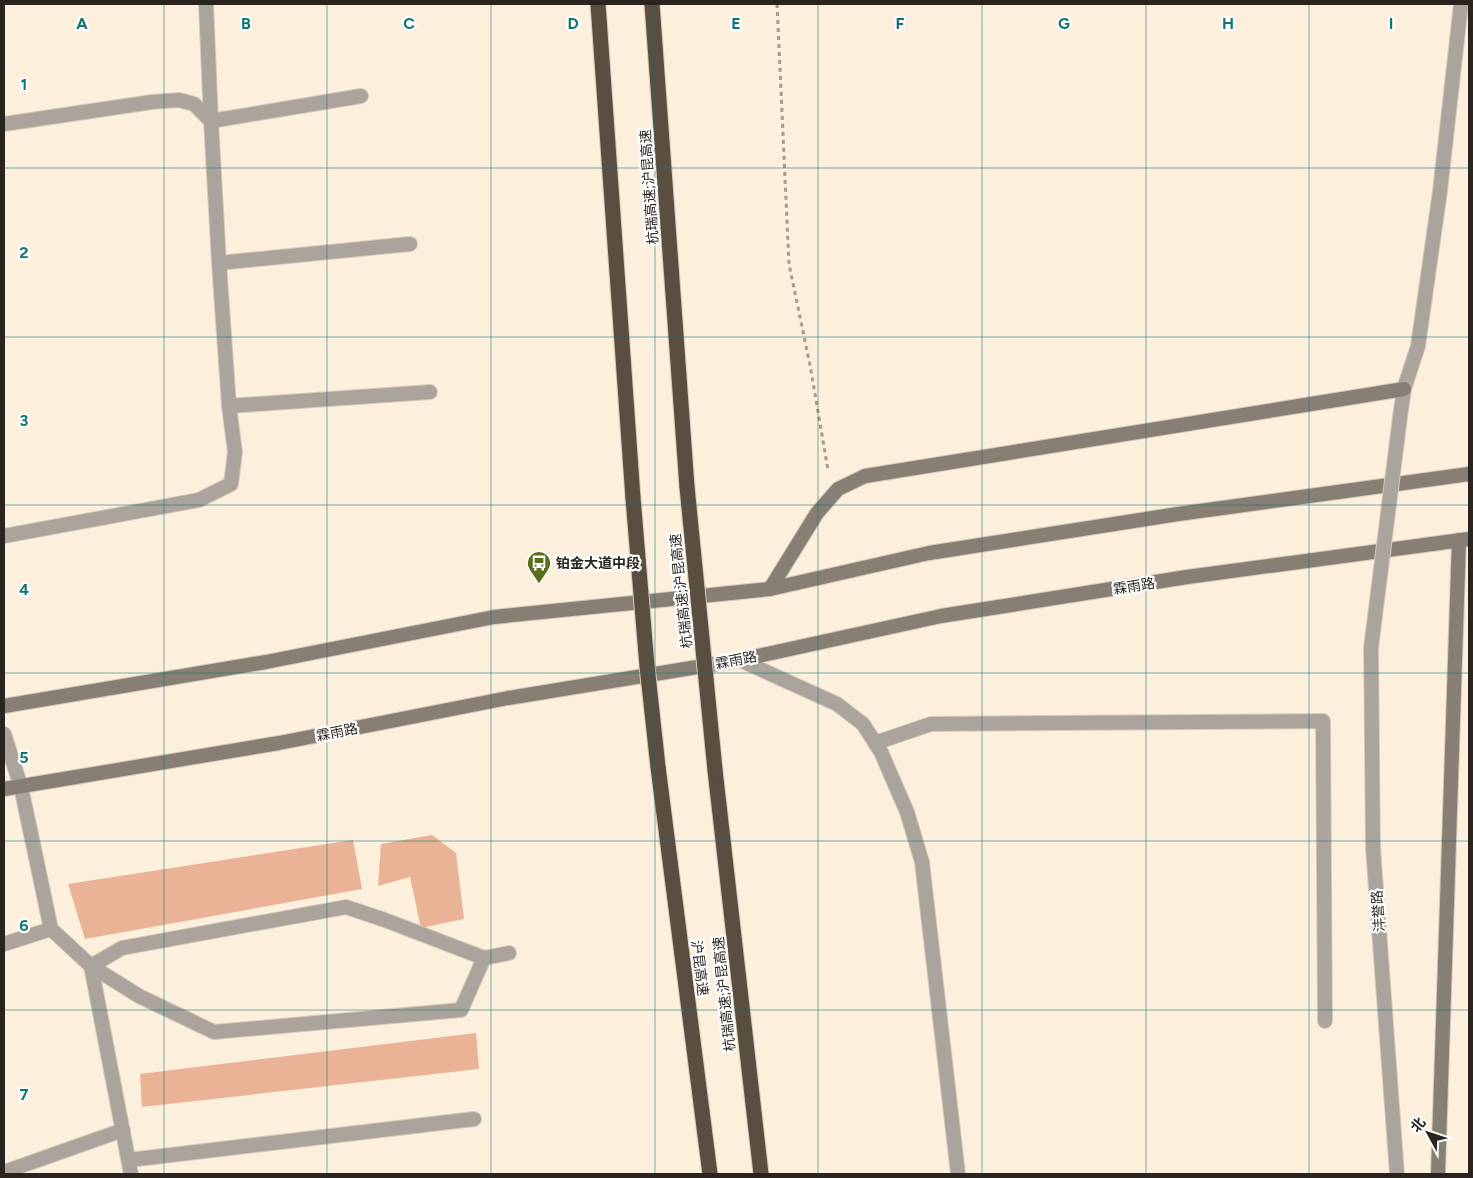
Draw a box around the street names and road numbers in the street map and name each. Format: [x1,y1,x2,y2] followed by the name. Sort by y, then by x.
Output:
[637,129,662,245] street label: 杭瑞高速;沪昆高速
[667,533,696,649] street label: 杭瑞高速;沪昆高速
[1112,575,1156,598] street label: 霖雨路
[714,648,758,673] street label: 霖雨路
[315,720,359,745] street label: 霖雨路
[1369,889,1388,933] street label: 沣誉路
[710,936,739,1052] street label: 杭瑞高速;沪昆高速
[688,939,711,997] street label: 沪昆高速

